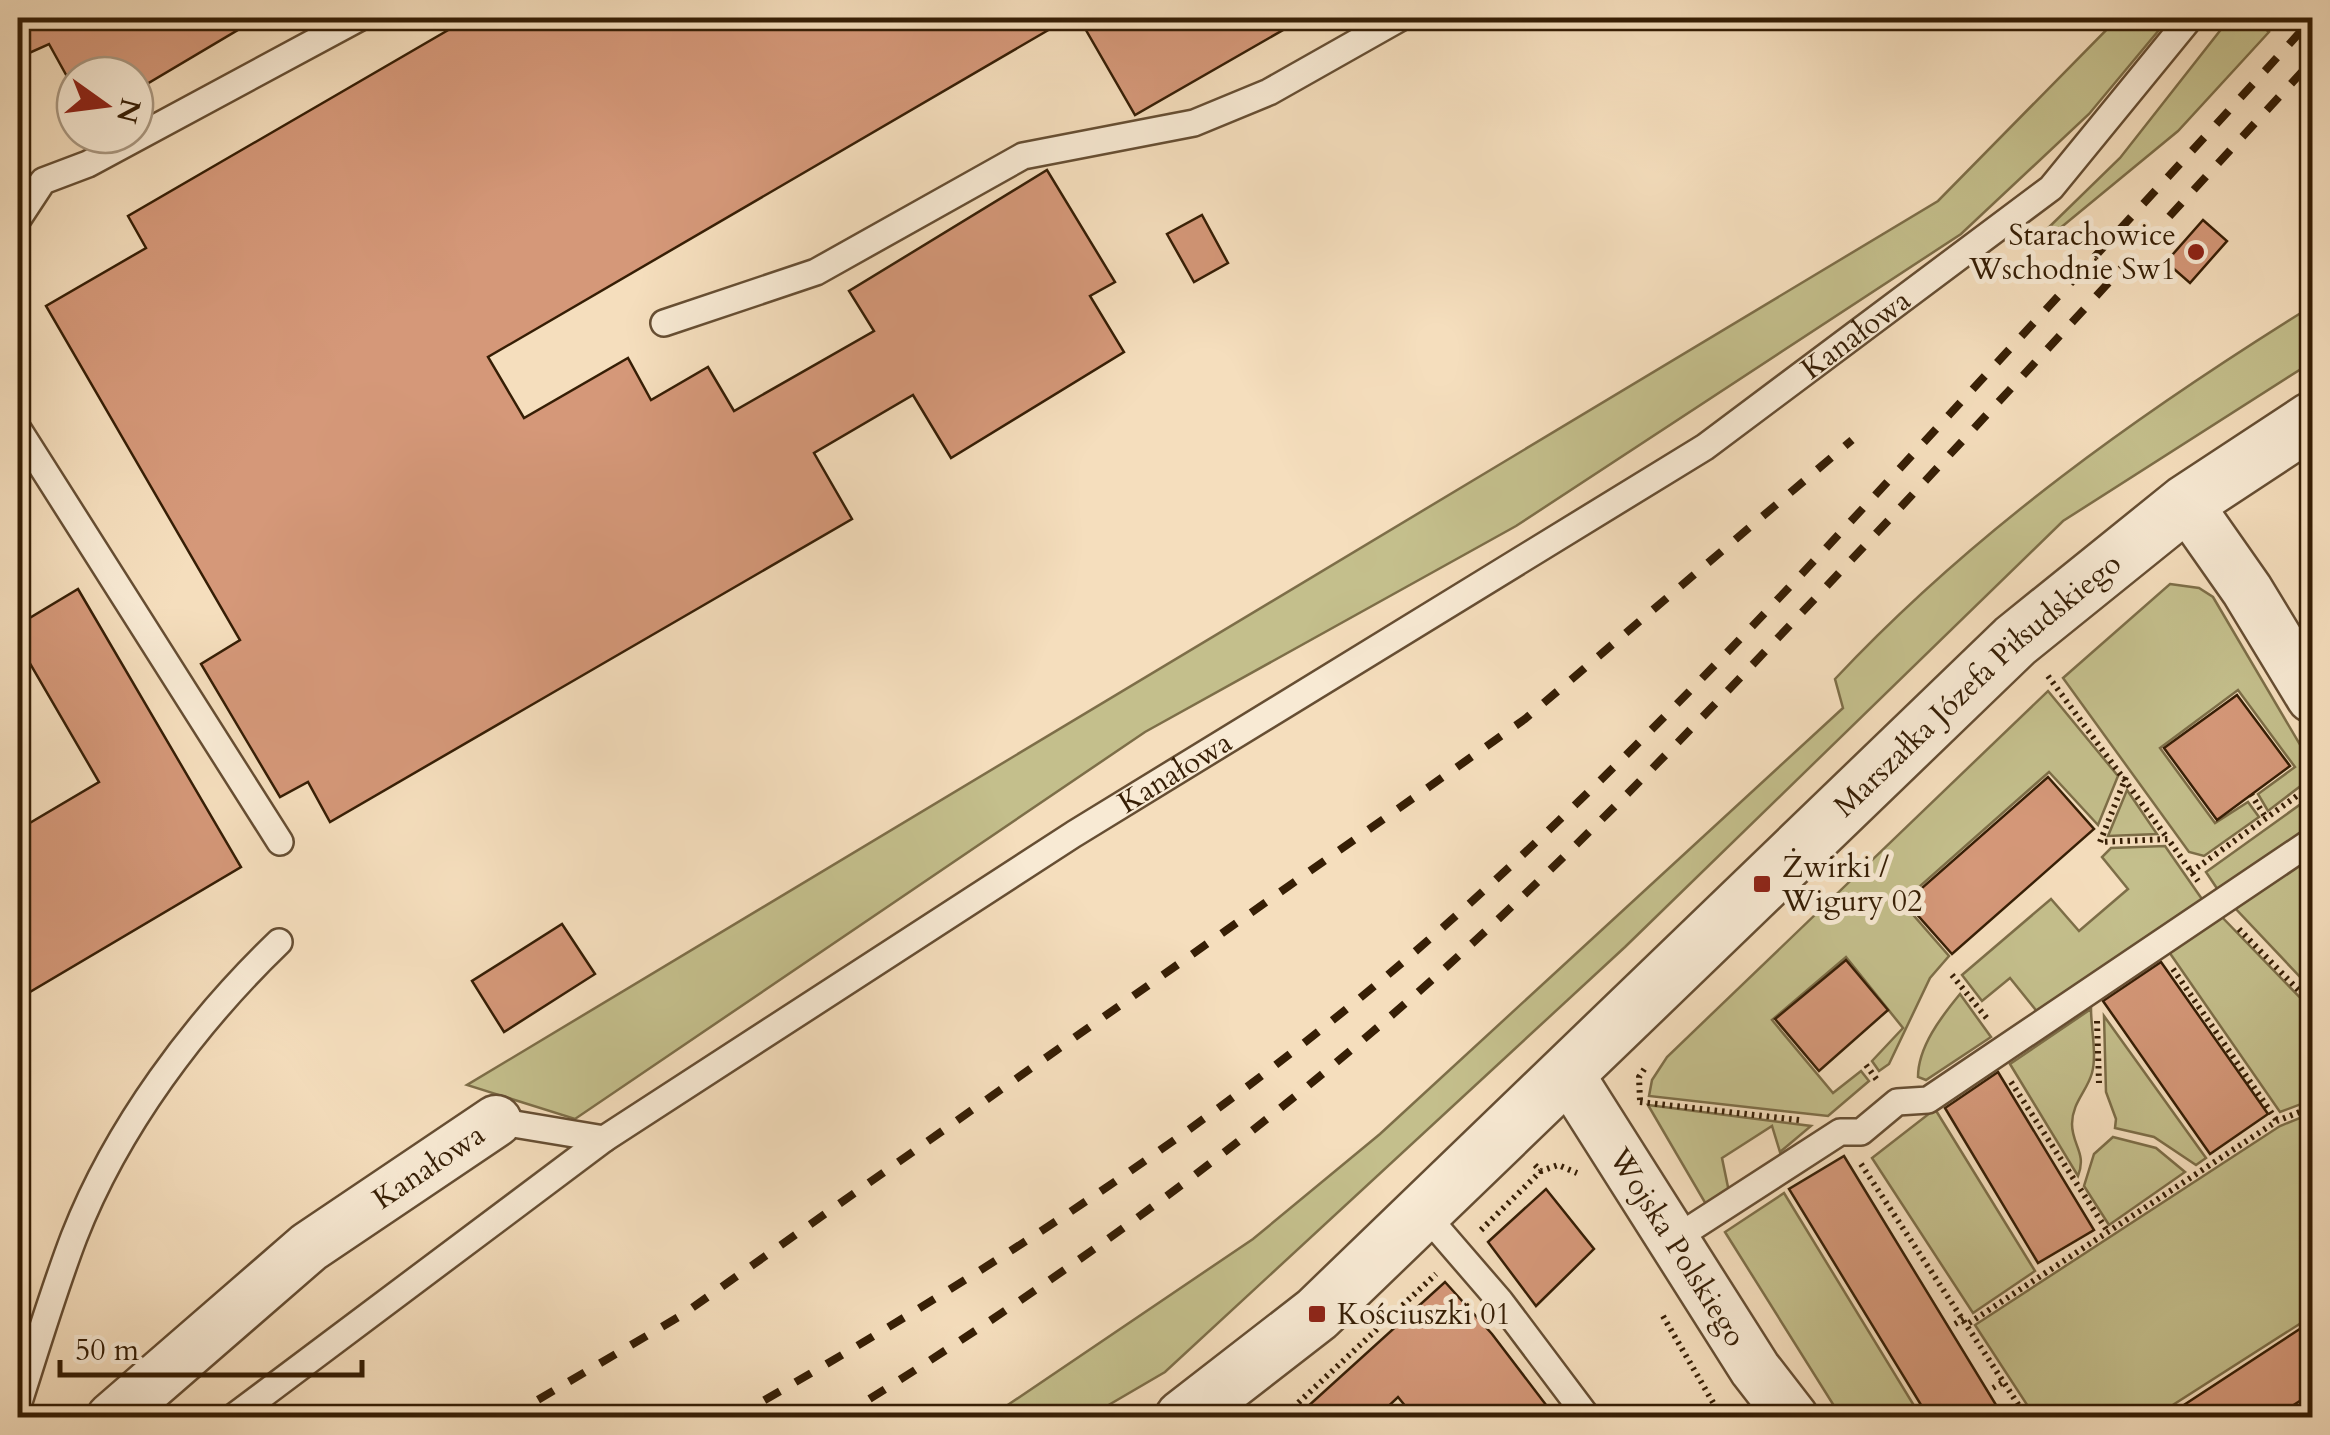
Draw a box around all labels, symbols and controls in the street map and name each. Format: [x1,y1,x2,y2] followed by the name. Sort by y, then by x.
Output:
[55,55,155,155] north arrow
[107,94,150,127] text: N
[1968,215,2176,290] place label: Starachowice Wschodnie Sw1
[2185,241,2207,263] marker: Starachowice Wschodnie Sw1
[1792,280,1919,389] street label: Kanałowa
[1824,543,2130,826] street label: Marszałka Józefa Piłsudskiego
[1110,722,1240,823] street label: Kanałowa
[1781,847,1922,922] place label: Żwirki / Wigury 02
[1751,873,1773,895] marker: Żwirki / Wigury 02
[364,1114,493,1219] street label: Kanałowa
[1599,1139,1756,1354] street label: Wojska Polskiego
[1337,1294,1511,1335] place label: Kościuszki 01
[1306,1303,1328,1325] marker: Kościuszki 01
[60,1315,362,1377] scale bar
[75,1330,140,1371] text: 50 m

